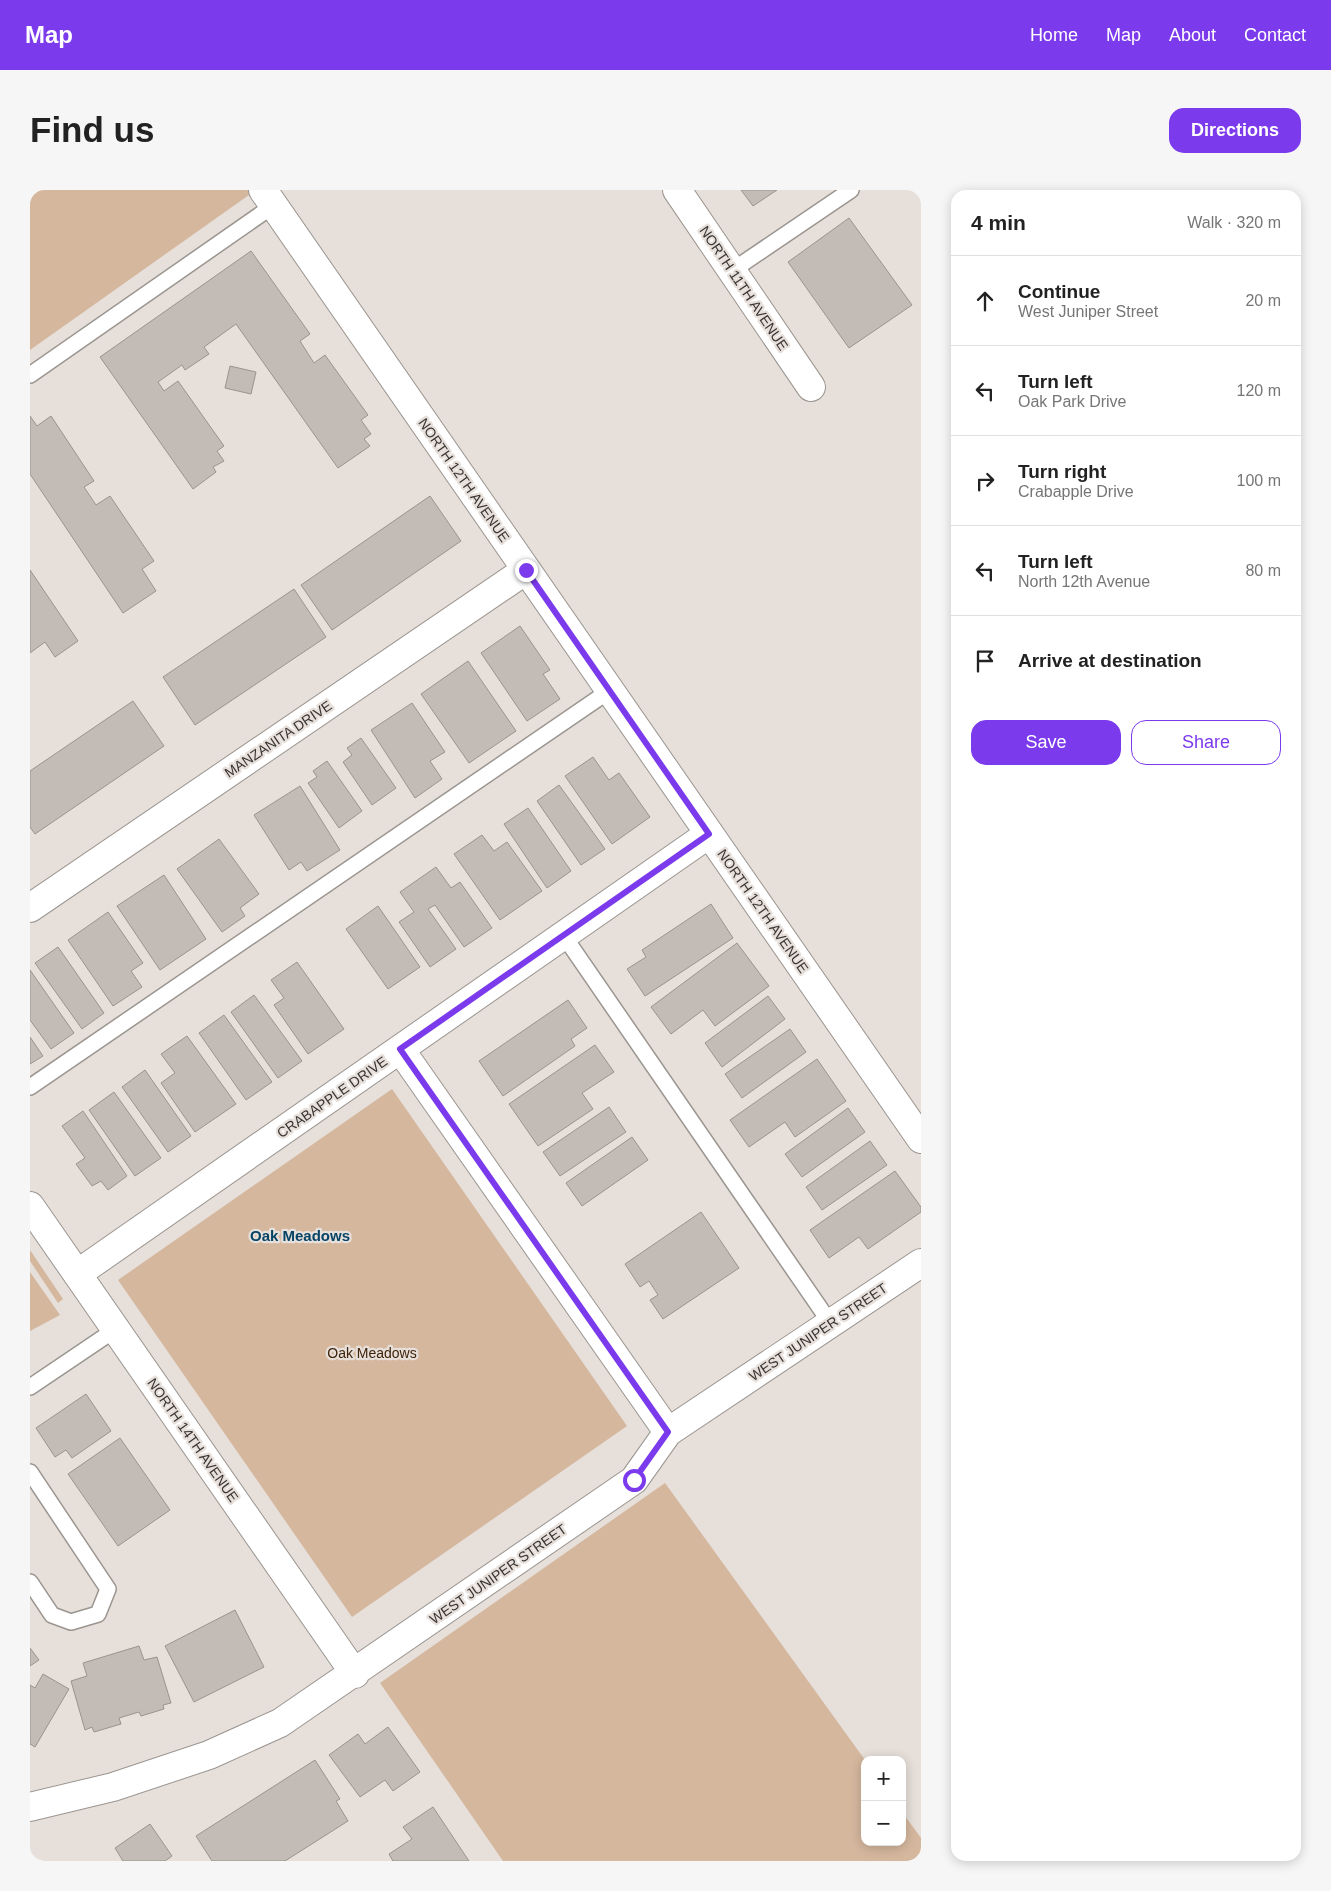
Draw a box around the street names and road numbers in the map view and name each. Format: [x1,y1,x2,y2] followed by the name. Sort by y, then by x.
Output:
[696,223,792,353] street label: NORTH 11TH AVENUE
[415,415,513,545] street label: NORTH 12TH AVENUE
[221,697,335,781] street label: MANZANITA DRIVE
[714,846,812,976] street label: NORTH 12TH AVENUE
[274,1053,390,1141] street label: CRABAPPLE DRIVE
[746,1280,890,1384] street label: WEST JUNIPER STREET
[144,1375,242,1505] street label: NORTH 14TH AVENUE
[427,1520,570,1627] street label: WEST JUNIPER STREET

